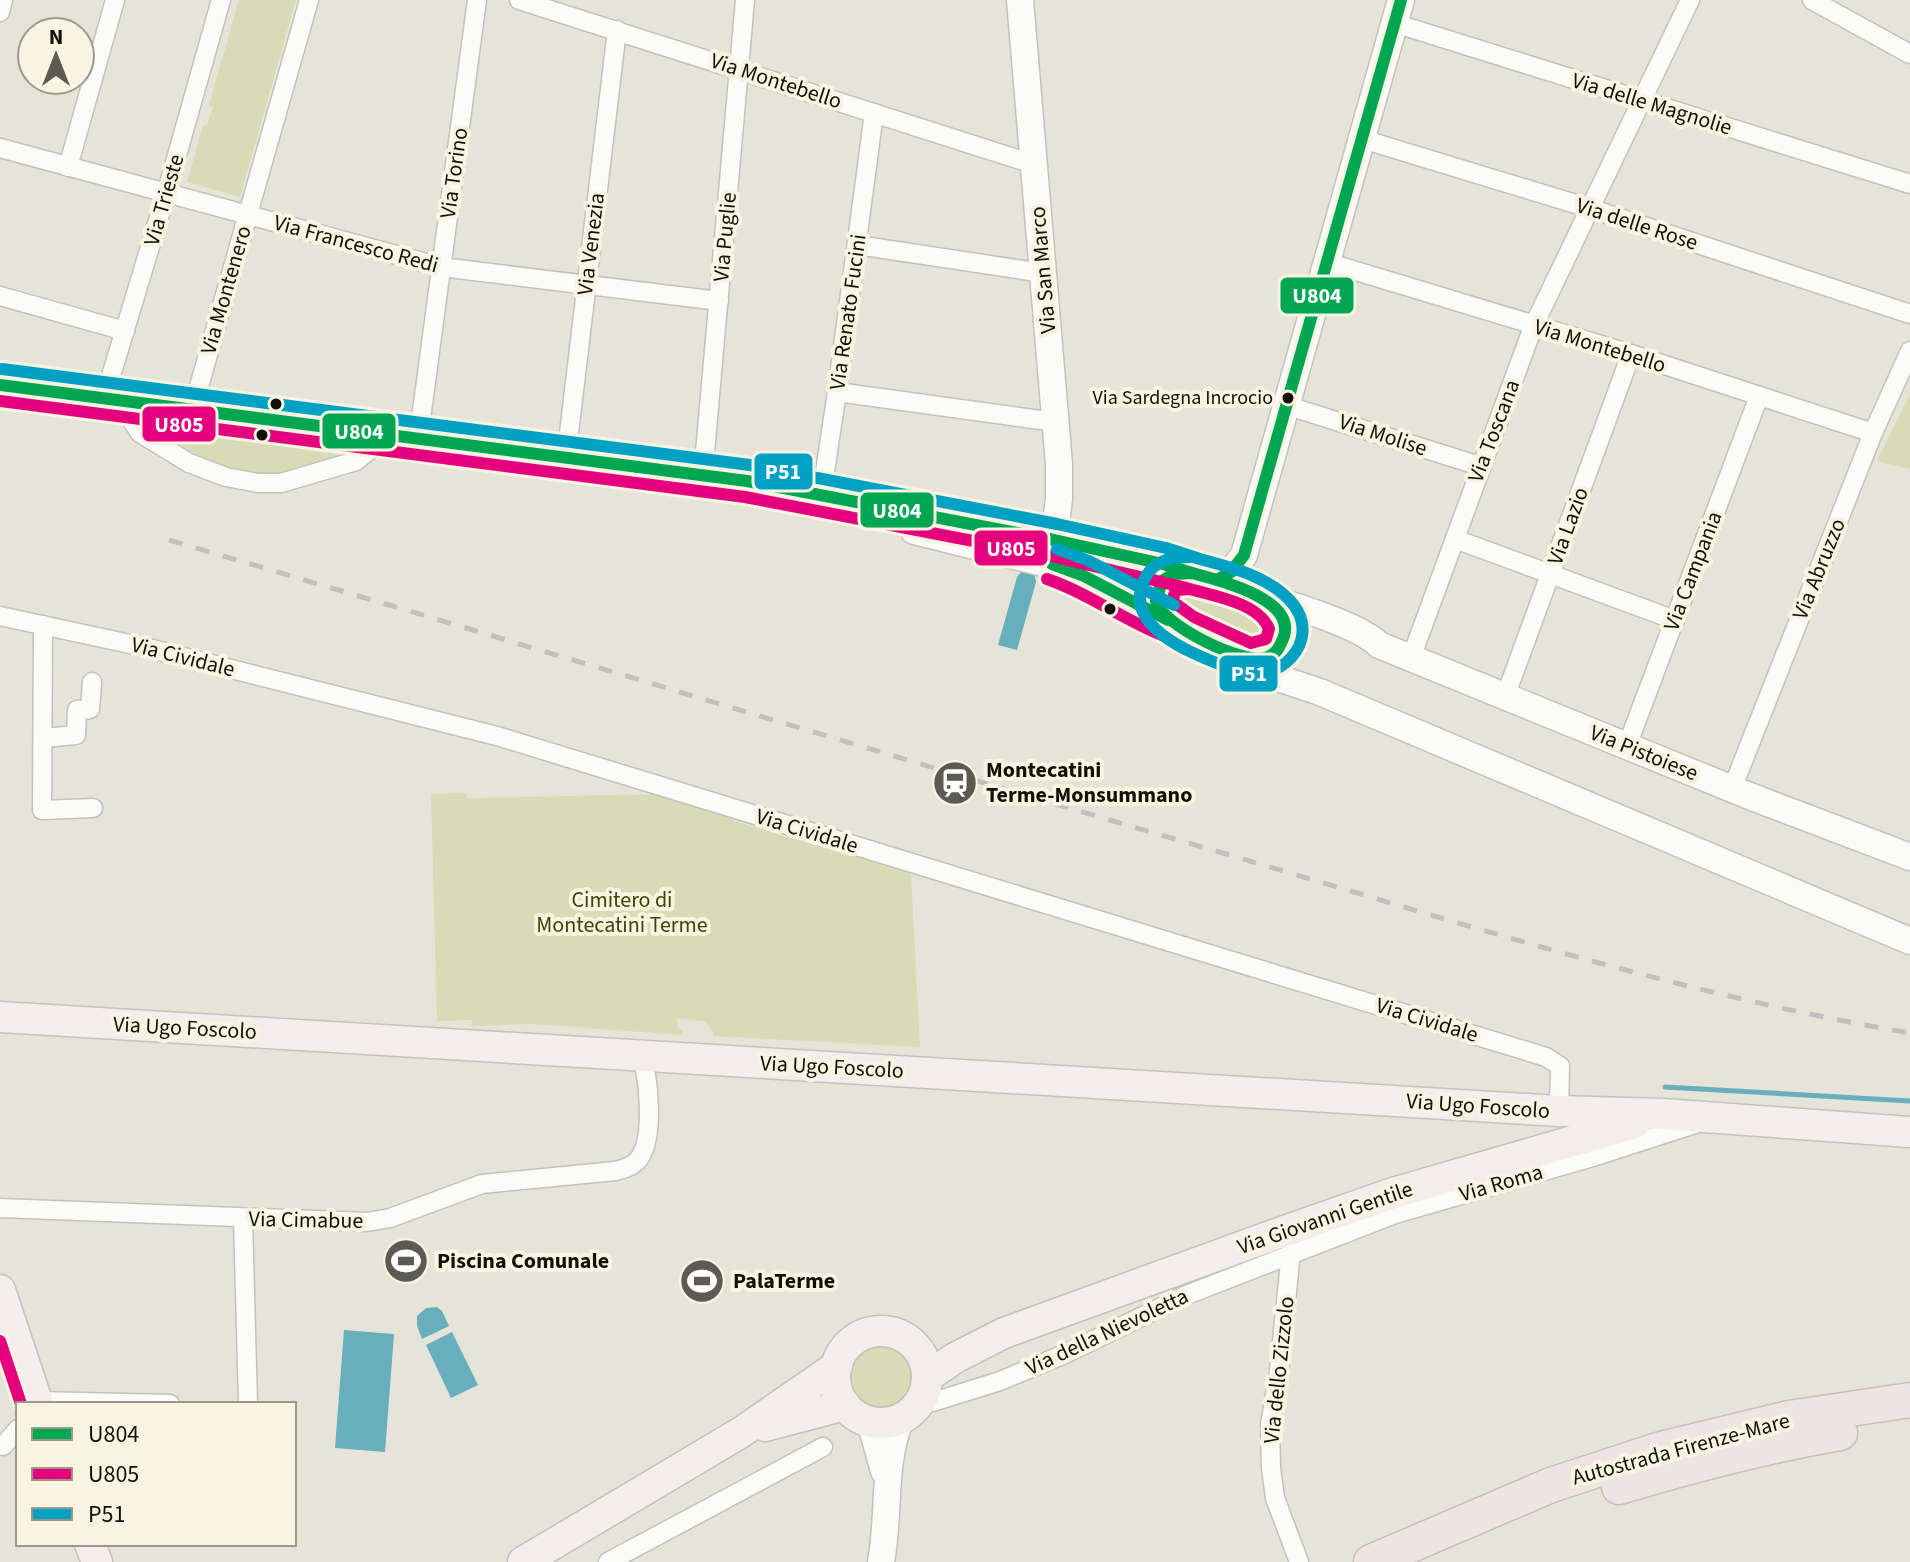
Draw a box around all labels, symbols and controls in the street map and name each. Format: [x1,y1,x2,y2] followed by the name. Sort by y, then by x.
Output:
[16,16,96,96] north arrow
[49,21,63,53] text: N
[706,45,846,117] street label: Via Montebello
[1568,64,1736,144] street label: Via delle Magnolie
[432,125,476,221] street label: Via Torino
[136,150,192,249] street label: Via Trieste
[1572,189,1702,259] street label: Via delle Rose
[569,191,613,297] street label: Via Venezia
[705,191,745,283] street label: Via Puglie
[1022,205,1064,335] street label: Via San Marco
[270,207,442,281] street label: Via Francesco Redi
[192,222,260,358] street label: Via Montenero
[821,232,875,392] street label: Via Renato Fucini
[1279,276,1355,315] line badge: U804
[1292,280,1342,312] text: U804
[1530,311,1670,381] street label: Via Montebello
[1460,375,1528,487] street label: Via Toscana
[1093,384,1273,412] place label: Via Sardegna Incrocio
[1280,390,1296,406] marker: Via Sardegna Incrocio
[268,396,284,412] unlabelled marker
[141,405,217,443] line badge: U805
[1335,406,1431,464] street label: Via Molise
[154,409,204,441] text: U805
[321,412,397,450] line badge: U804
[334,416,384,448] text: U804
[254,427,270,443] unlabelled marker
[753,452,814,491] line badge: P51
[765,456,801,488] text: P51
[1539,483,1597,569] street label: Via Lazio
[859,491,935,529] line badge: U804
[872,495,922,527] text: U804
[1656,507,1730,635] street label: Via Campania
[1784,514,1854,624] street label: Via Abruzzo
[973,529,1049,567] line badge: U805
[986,533,1036,565] text: U805
[1102,601,1118,617] unlabelled marker
[128,629,238,685] street label: Via Cividale
[1218,654,1279,693] line badge: P51
[1231,658,1267,690] text: P51
[1585,717,1703,789] street label: Via Pistoiese
[986,754,1192,811] place label: Montecatini Terme-Monsummano
[931,759,979,807] station icon: Montecatini Terme-Monsummano
[752,800,862,862] street label: Via Cividale
[536,884,708,941] park label: Cimitero di Montecatini Terme
[1372,989,1482,1051] street label: Via Cividale
[112,1008,258,1048] street label: Via Ugo Foscolo
[759,1047,905,1087] street label: Via Ugo Foscolo
[1405,1085,1551,1127] street label: Via Ugo Foscolo
[1455,1156,1547,1210] street label: Via Roma
[1233,1173,1417,1263] street label: Via Giovanni Gentile
[248,1203,364,1237] street label: Via Cimabue
[382,1237,430,1285] sports icon: Piscina Comunale
[437,1245,609,1277] place label: Piscina Comunale
[678,1257,726,1305] sports icon: PalaTerme
[733,1265,835,1297] place label: PalaTerme
[1020,1280,1194,1384] street label: Via della Nievoletta
[1255,1295,1303,1445] street label: Via dello Zizzolo
[16,1402,296,1546] legend
[1569,1405,1793,1493] street label: Autostrada Firenze-Mare
[88,1417,139,1452] text: U804
[88,1457,139,1492] text: U805
[88,1497,125,1532] text: P51

